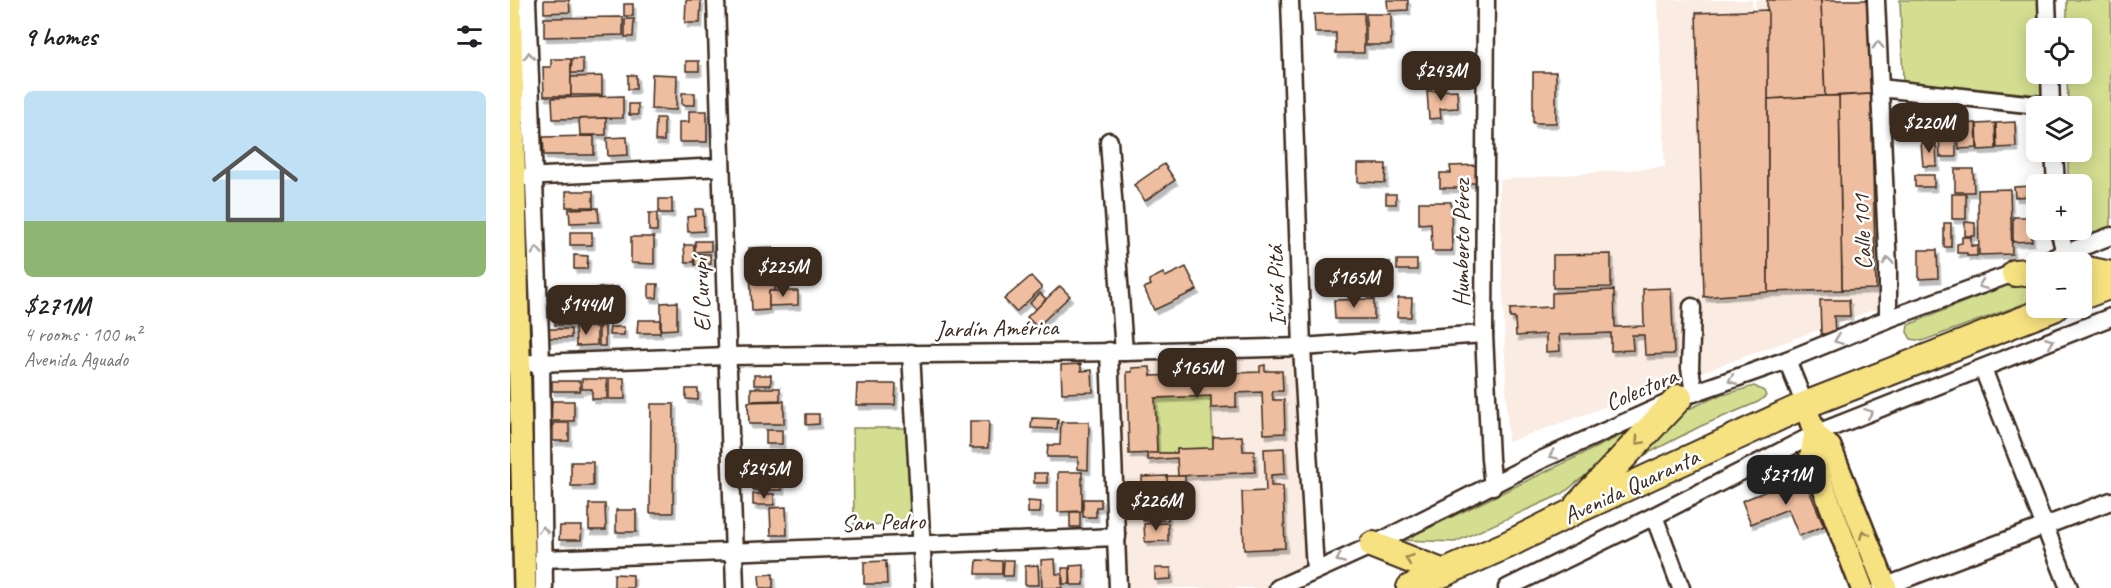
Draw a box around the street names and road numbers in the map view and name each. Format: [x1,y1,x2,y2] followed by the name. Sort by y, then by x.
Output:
[1446,177,1476,307] street label: Humberto Pérez
[1846,192,1878,270] street label: Calle 101
[1260,242,1292,327] street label: Ivirá Pitá
[685,253,717,332] street label: El Curupí
[934,312,1060,344] street label: Jardín América
[1600,360,1683,418] street label: Colectora
[1558,441,1705,531] street label: Avenida Quaranta
[841,505,927,538] street label: San Pedro

